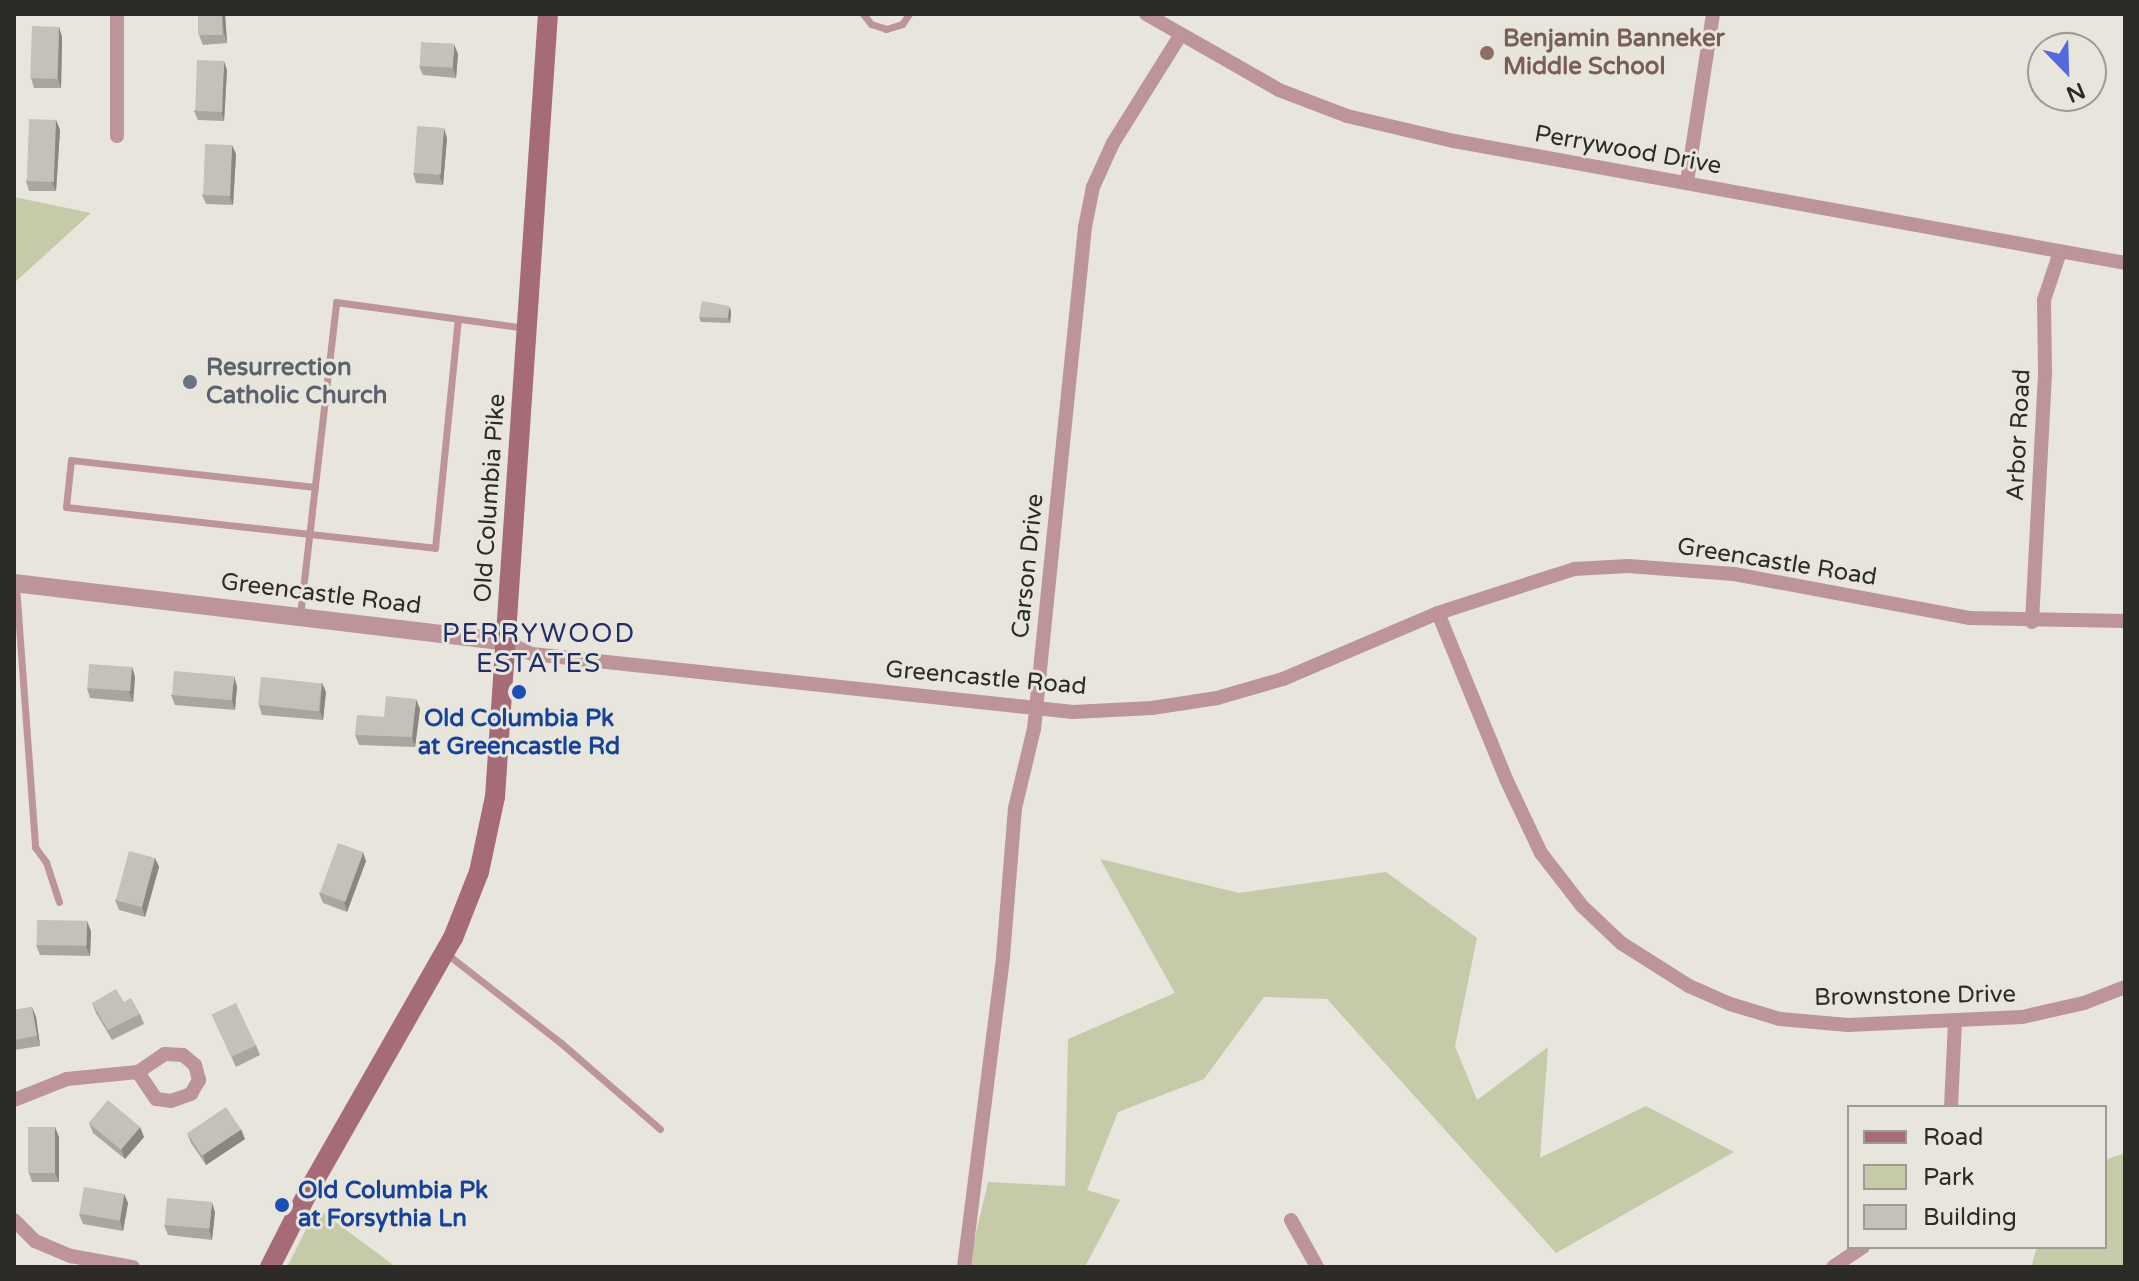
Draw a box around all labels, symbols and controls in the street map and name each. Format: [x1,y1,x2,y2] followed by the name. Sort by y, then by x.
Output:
[1503,25,1725,81] place label: Benjamin Banneker Middle School
[2027,32,2107,112] north arrow
[1478,44,1496,62] marker: Benjamin Banneker Middle School
[2062,77,2089,108] text: N
[1532,119,1724,181] street label: Perrywood Drive
[206,354,387,410] place label: Resurrection Catholic Church
[2001,368,2037,502] street label: Arbor Road
[181,373,199,391] marker: Resurrection Catholic Church
[468,393,512,603] street label: Old Columbia Pike
[1006,492,1050,640] street label: Carson Drive
[1675,532,1879,592] street label: Greencastle Road
[219,567,423,621] street label: Greencastle Road
[442,618,636,680] district label: PERRYWOOD ESTATES
[884,655,1088,701] street label: Greencastle Road
[510,683,528,701] marker: Old Columbia Pk at Greencastle Rd
[418,705,620,761] place label: Old Columbia Pk at Greencastle Rd
[1814,980,2016,1012] street label: Brownstone Drive
[1847,1105,2107,1249] legend
[1923,1123,1983,1152] text: Road
[1923,1163,1974,1192] text: Park
[298,1177,488,1233] place label: Old Columbia Pk at Forsythia Ln
[273,1196,291,1214] marker: Old Columbia Pk at Forsythia Ln
[1923,1203,2017,1232] text: Building

